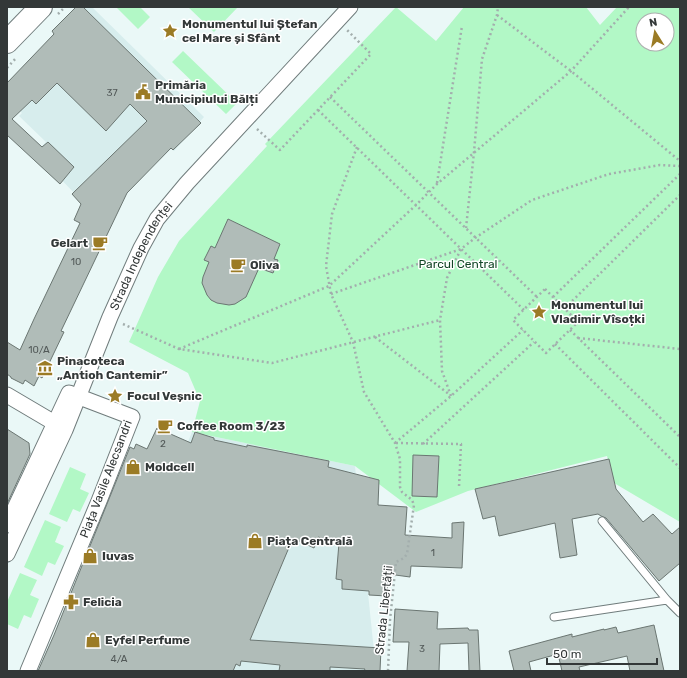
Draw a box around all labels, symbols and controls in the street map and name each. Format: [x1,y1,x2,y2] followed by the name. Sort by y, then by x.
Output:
[635,12,675,52] north arrow
[648,16,658,30] text: N
[182,17,318,45] place label: Monumentul lui Ștefan cel Mare și Sfânt
[161,22,179,40] place icon: Monumentul lui Ștefan cel Mare și Sfânt
[155,78,258,106] place label: Primăria Municipiului Bălți
[134,83,152,101] public building icon: Primăria Municipiului Bălți
[106,87,118,99] house number: 37
[107,199,175,313] street label: Strada Independenței
[91,234,109,252] cafe icon: Gelart
[51,236,88,250] place label: Gelart
[71,256,81,268] house number: 10
[229,256,247,274] cafe icon: Oliva
[419,257,498,271] park label: Parcul Central
[250,258,279,272] place label: Oliva
[551,298,645,326] place label: Monumentul lui Vladimir Vîsoțki
[530,303,548,321] place icon: Monumentul lui Vladimir Vîsoțki
[28,344,50,356] house number: 10/A
[57,354,168,382] place label: Pinacoteca „Antioh Cantemir”
[36,359,54,377] museum icon: Pinacoteca „Antioh Cantemir”
[106,387,124,405] place icon: Focul Veșnic
[127,389,202,403] place label: Focul Veșnic
[156,417,174,435] cafe icon: Coffee Room 3/23
[77,418,135,540] street label: Piața Vasile Alecsandri
[177,419,285,433] place label: Coffee Room 3/23
[160,438,166,450] house number: 2
[124,458,142,476] shop icon: Moldcell
[145,460,194,474] place label: Moldcell
[246,532,264,550] shop icon: Piața Centrală
[267,534,353,548] place label: Piața Centrală
[81,547,99,565] shop icon: Iuvas
[431,547,435,559] house number: 1
[102,549,135,563] place label: Iuvas
[372,565,396,655] street label: Strada Libertății
[62,593,80,611] pharmacy icon: Felicia
[83,595,122,609] place label: Felicia
[84,631,102,649] shop icon: Eyfel Perfume
[105,633,190,647] place label: Eyfel Perfume
[547,640,657,666] scale bar
[419,643,425,655] house number: 3
[553,647,581,661] text: 50 m
[110,653,128,665] house number: 4/A

